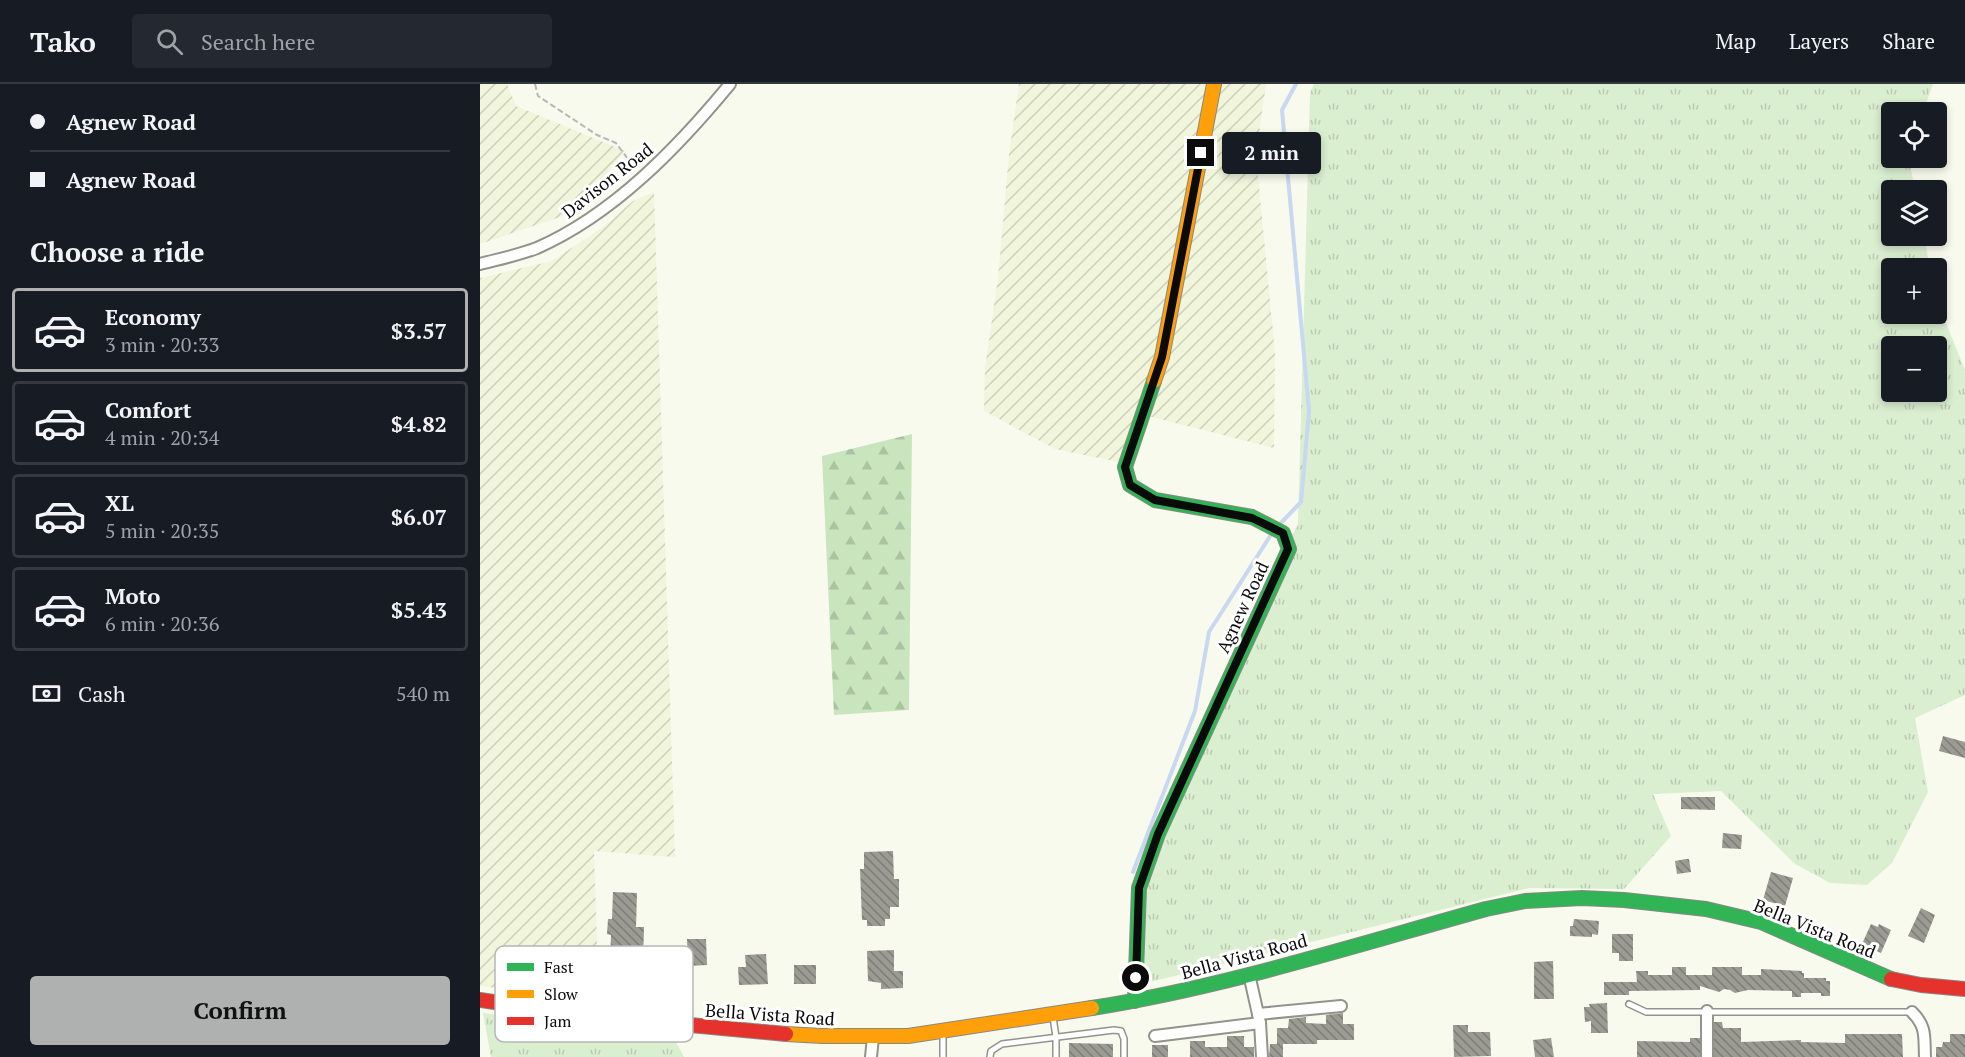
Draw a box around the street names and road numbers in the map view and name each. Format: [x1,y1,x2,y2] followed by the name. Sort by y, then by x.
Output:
[557,137,657,223] street label: Davison Road
[1210,557,1274,657] street label: Agnew Road
[1750,893,1880,963] street label: Bella Vista Road
[1178,928,1310,984] street label: Bella Vista Road
[704,998,836,1030] street label: Bella Vista Road

